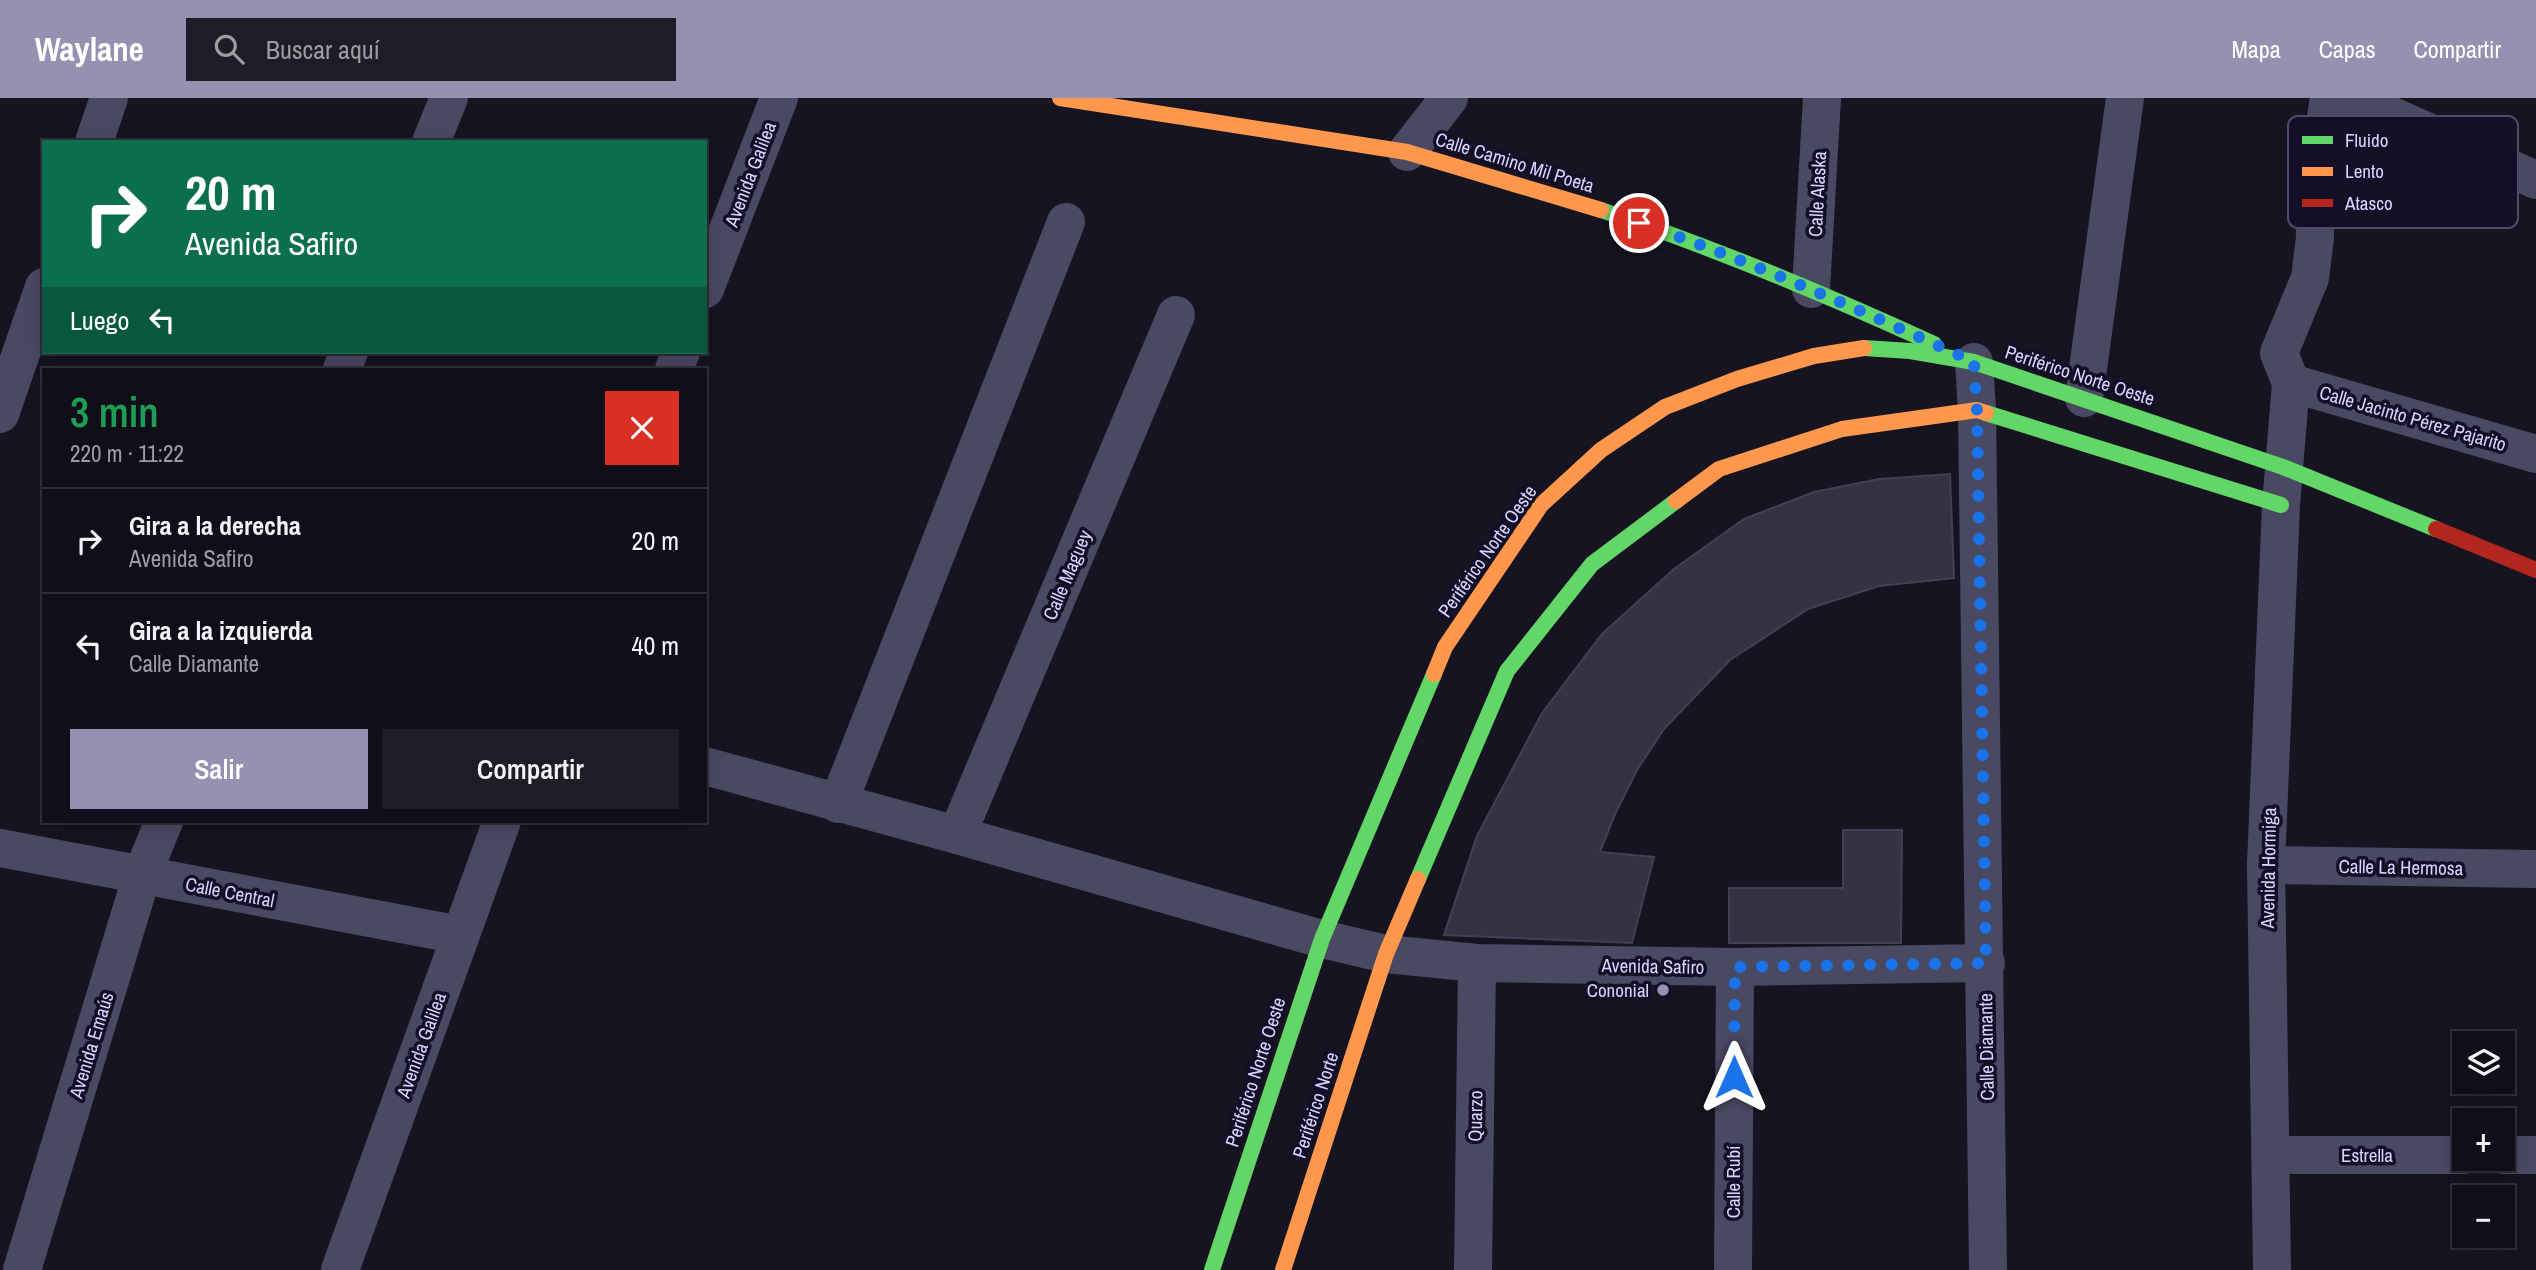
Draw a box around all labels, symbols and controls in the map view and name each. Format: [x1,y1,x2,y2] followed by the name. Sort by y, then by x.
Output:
[186,18,676,81] search box
[35,27,144,71] text: Waylane
[210,30,248,68] icon: search
[266,32,380,67] text: Buscar aquí
[2231,33,2281,65] text: Mapa
[2319,33,2376,65] text: Capas
[2414,33,2501,65] text: Compartir
[2288,116,2518,228] legend
[718,117,782,231] street label: Avenida Galilea
[1433,126,1598,199] street label: Calle Camino Mil Poeta
[2345,127,2388,153] text: Fluido
[1802,150,1832,237] street label: Calle Alaska
[2345,158,2384,184] text: Lento
[185,159,277,225] text: 20 m
[70,168,161,259] icon: right
[2344,190,2393,216] text: Atasco
[1609,193,1669,253] pin
[1620,204,1658,242] icon: arrive
[185,222,358,265] text: Avenida Safiro
[143,301,181,339] icon: left
[70,303,129,338] text: Luego
[2002,339,2158,411] street label: Periférico Norte Oeste
[2317,379,2509,457] street label: Calle Jacinto Pérez Pajarito
[70,384,159,440] text: 3 min
[605,391,679,465] button: close
[70,438,184,469] text: 220 m · 11:22
[1432,480,1542,622] street label: Periférico Norte Oeste
[129,508,301,543] text: Gira a la derecha
[70,522,108,560] icon: right
[632,523,679,558] text: 20 m
[1036,526,1098,624] street label: Calle Maguey
[129,543,253,574] text: Avenida Safiro
[129,613,313,648] text: Gira a la izquierda
[70,627,108,665] icon: left
[632,628,679,663] text: 40 m
[129,648,259,679] text: Calle Diamante
[70,729,368,809] button: Salir
[382,729,679,809] button: Compartir
[2254,807,2282,930] street label: Avenida Hormiga
[2338,853,2464,881] street label: Calle La Hermosa
[183,871,277,913] street label: Calle Central
[1600,952,1705,980] street label: Avenida Safiro
[1587,977,1649,1003] place label: Cononial
[1655,982,1671,998] marker: Cononial
[390,988,452,1102] street label: Avenida Galilea
[62,989,120,1102] street label: Avenida Emaús
[1972,993,2000,1101] street label: Calle Diamante
[1219,994,1291,1150] street label: Periférico Norte Oeste
[2452,1031,2515,1248] map controls
[2452,1031,2515,1094] button: layers
[1697,1040,1771,1114] position arrow
[1286,1049,1344,1161] street label: Periférico Norte
[1462,1090,1488,1142] street label: Quarzo
[2452,1108,2515,1171] button: +
[2341,1142,2393,1168] street label: Estrella
[1720,1145,1746,1218] street label: Calle Rubí
[2452,1185,2515,1248] button: −

